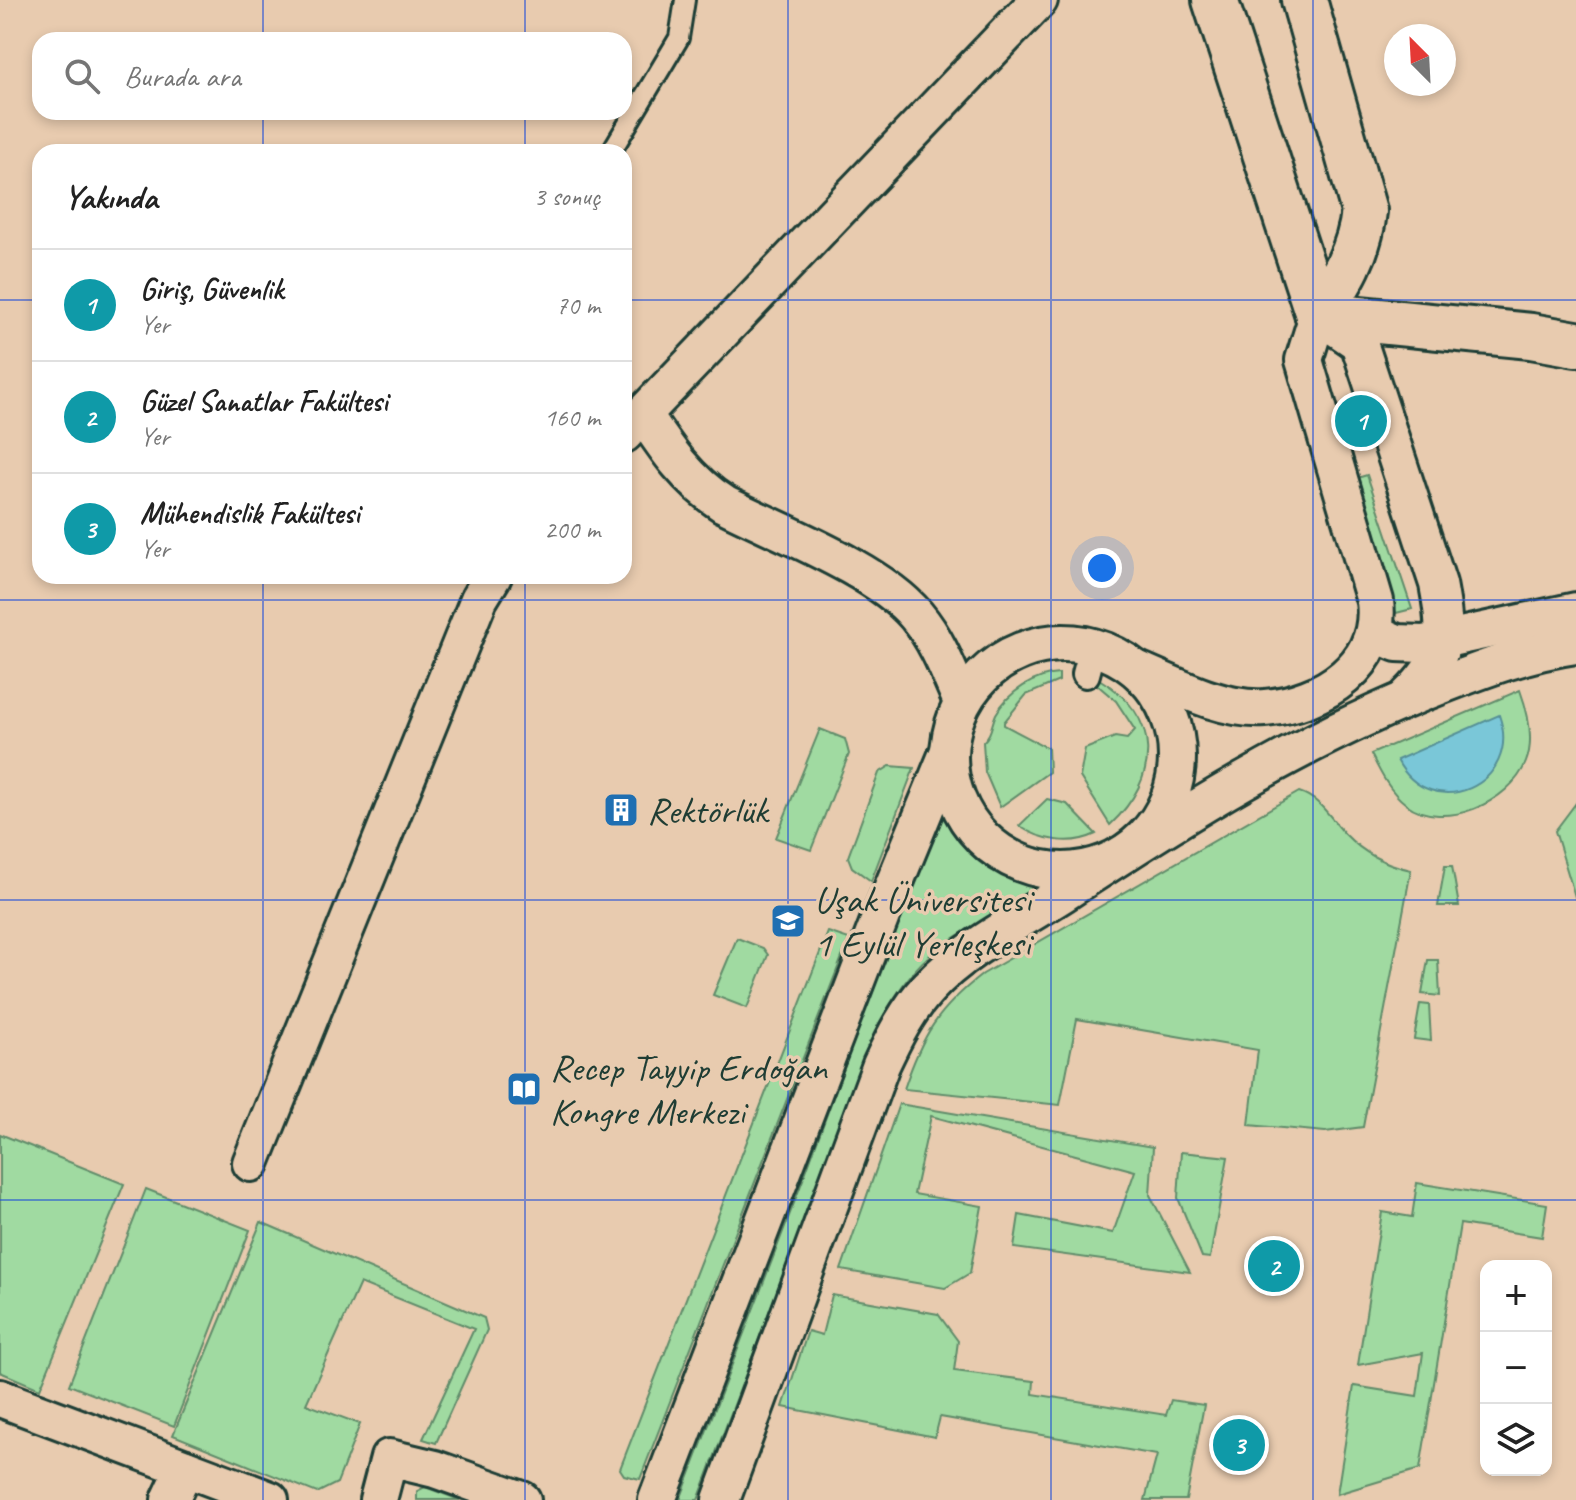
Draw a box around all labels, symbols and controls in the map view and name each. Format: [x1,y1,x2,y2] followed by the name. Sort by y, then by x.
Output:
[1384,24,1456,96] north arrow
[32,32,632,120] search box
[60,54,104,98] icon: search
[124,57,241,95] text: Burada ara
[64,175,157,218] text: Yakında
[533,180,600,213] text: 3 sonuç
[140,270,283,308] text: Giriş, Güvenlik
[84,289,96,322] text: 1
[556,289,600,322] text: 70 m
[140,308,169,341] text: Yer
[140,382,388,420] text: Güzel Sanatlar Fakültesi
[1335,391,1387,451] pin: 1
[84,401,96,434] text: 2
[544,401,600,434] text: 160 m
[140,420,169,453] text: Yer
[140,494,360,532] text: Mühendislik Fakültesi
[84,513,96,546] text: 3
[544,513,600,546] text: 200 m
[140,532,169,565] text: Yer
[1082,548,1122,588] your location
[647,787,770,834] place label: Rektörlük
[602,791,640,829] building icon: Rektörlük
[814,876,1035,967] place label: Uşak Üniversitesi 1 Eylül Yerleşkesi
[769,902,807,940] school or university icon: Uşak Üniversitesi 1 Eylül Yerleşkesi
[550,1044,829,1135] place label: Recep Tayyip Erdoğan Kongre Merkezi
[505,1070,543,1108] library icon: Recep Tayyip Erdoğan Kongre Merkezi
[1248,1236,1300,1296] pin: 2
[1480,1260,1552,1476] map controls
[1480,1260,1552,1332] button: +
[1480,1332,1552,1404] button: −
[1480,1404,1552,1476] button: layers
[1213,1415,1265,1475] pin: 3

